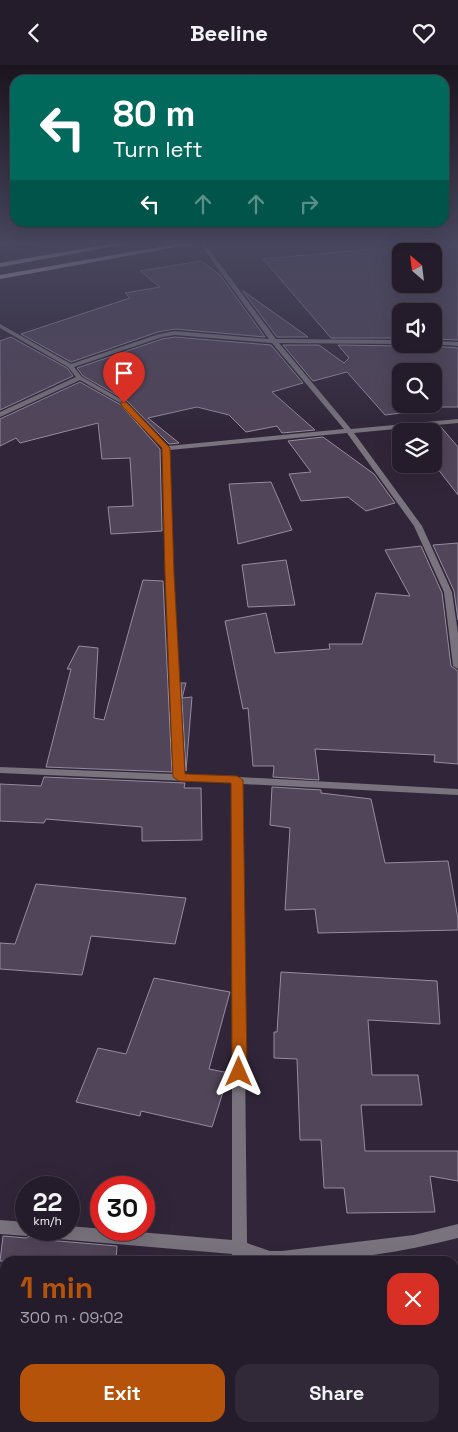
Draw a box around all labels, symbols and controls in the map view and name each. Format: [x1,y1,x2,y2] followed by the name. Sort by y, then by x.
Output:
[20,19,48,47] icon: back
[190,19,268,47] text: Beeline
[410,19,438,47] icon: heart
[113,92,195,136] text: 80 m
[30,95,95,160] icon: left
[113,135,203,163] text: Turn left
[136,190,164,218] icon: left
[189,190,217,218] icon: ahead
[242,190,270,218] icon: ahead
[295,190,323,218] icon: right
[392,243,442,293] north arrow
[392,243,442,473] map controls
[392,303,442,353] button: sound
[103,352,145,403] pin
[110,359,138,387] icon: arrive
[392,363,442,413] button: search
[392,423,442,473] button: layers
[212,1045,264,1097] position arrow
[90,1176,155,1241] speed limit sign: 30
[33,1186,62,1218] text: 22
[33,1213,62,1229] text: km/h
[20,1268,93,1307] text: 1 min
[387,1273,439,1325] button: close
[20,1307,123,1328] text: 300 m · 09:02
[20,1364,225,1422] button: Exit
[235,1364,439,1422] button: Share

